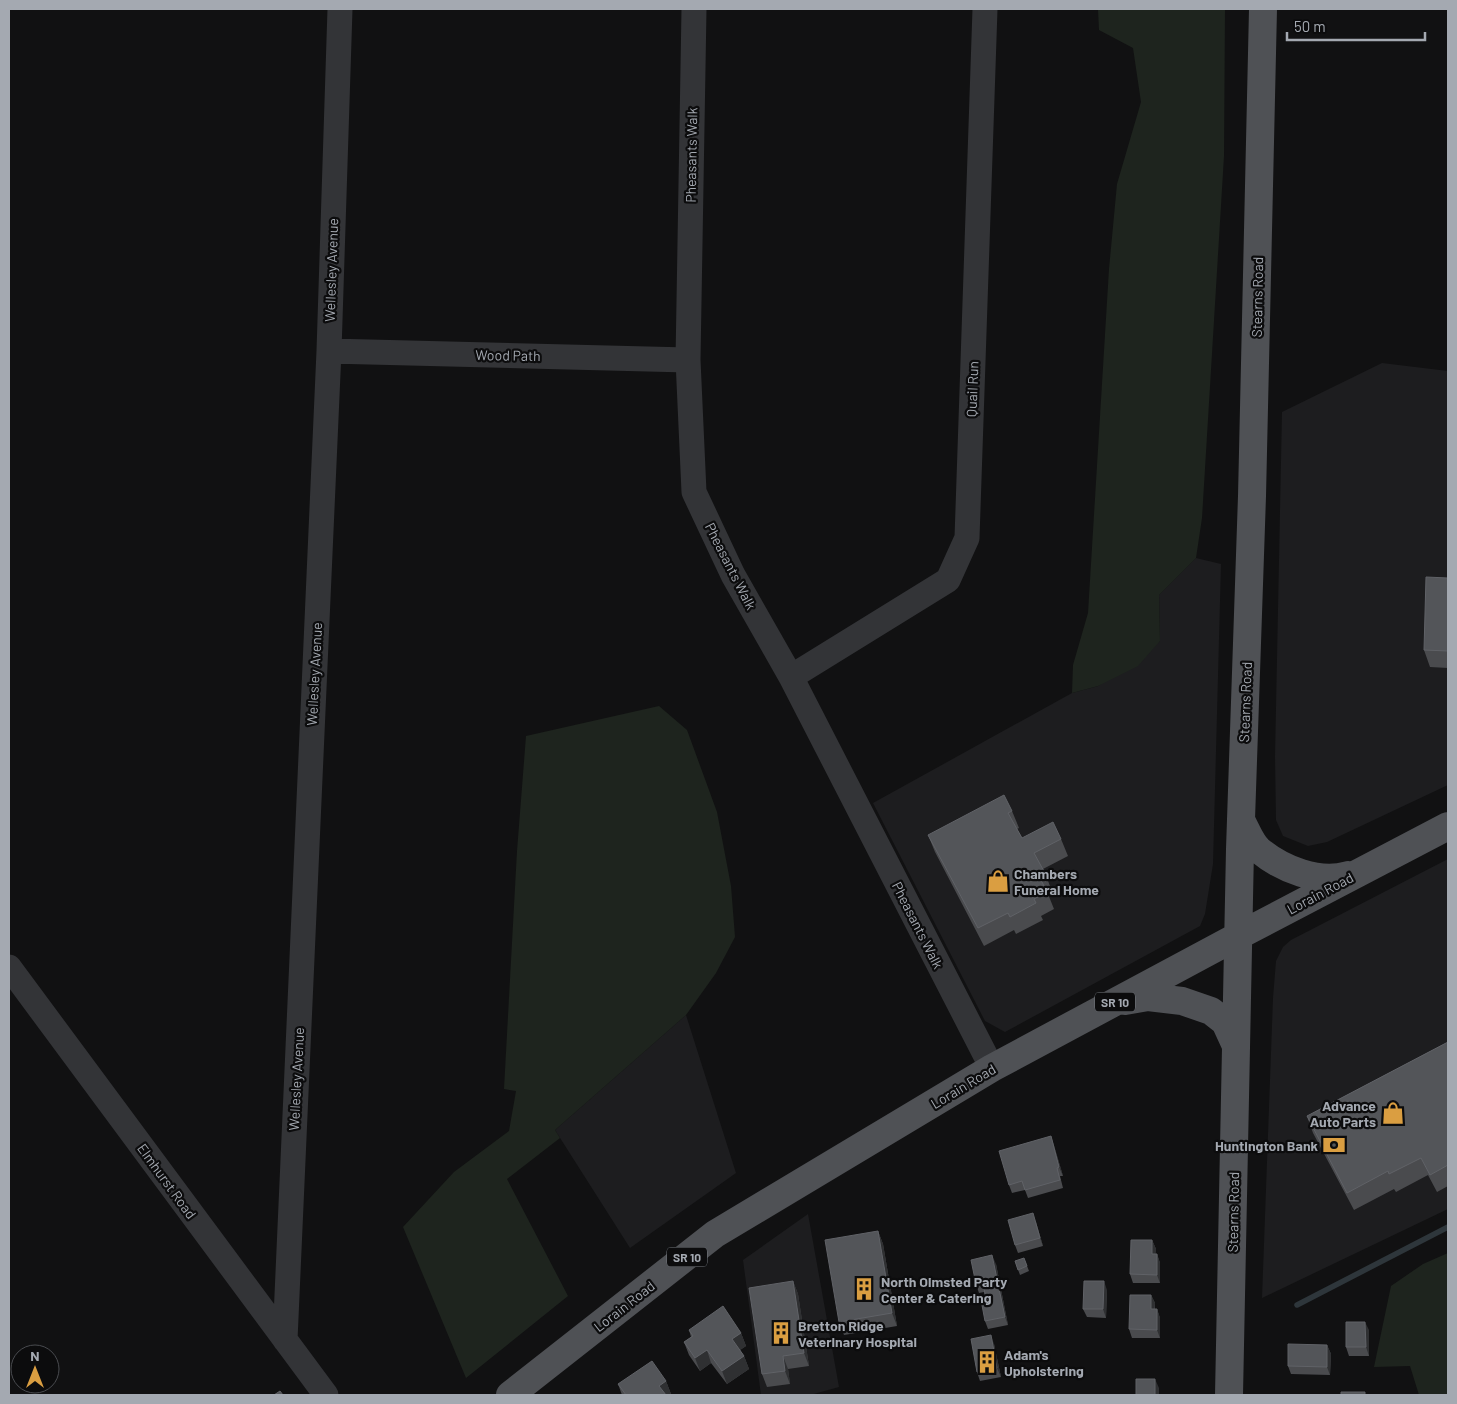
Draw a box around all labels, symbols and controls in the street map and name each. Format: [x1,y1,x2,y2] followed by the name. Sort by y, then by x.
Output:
[1287,10,1424,42] scale bar
[1294,17,1326,35] text: 50 m
[682,107,700,203] street label: Pheasants Walk
[321,218,341,322] street label: Wellesley Avenue
[1248,256,1266,338] street label: Stearns Road
[475,346,541,364] street label: Wood Path
[963,361,981,417] street label: Quail Run
[702,520,760,612] street label: Pheasants Walk
[303,622,325,726] street label: Wellesley Avenue
[1235,661,1255,743] street label: Stearns Road
[1014,865,1099,898] place label: Chambers Funeral Home
[985,868,1011,894] shop icon: Chambers Funeral Home
[1284,868,1356,918] street label: Lorain Road
[889,879,947,971] street label: Pheasants Walk
[1095,992,1135,1012] road number: SR 10
[285,1027,307,1131] street label: Wellesley Avenue
[927,1060,999,1112] street label: Lorain Road
[1310,1097,1376,1130] place label: Advance Auto Parts
[1380,1100,1406,1126] shop icon: Advance Auto Parts
[1321,1132,1347,1158] bank icon: Huntington Bank
[1215,1137,1319,1154] place label: Huntington Bank
[134,1140,200,1222] street label: Elmhurst Road
[1224,1171,1242,1253] street label: Stearns Road
[667,1248,707,1266] road number: SR 10
[881,1273,1007,1306] place label: North Olmsted Party Center & Catering
[851,1276,877,1302] building icon: North Olmsted Party Center & Catering
[590,1277,658,1335] street label: Lorain Road
[798,1317,917,1350] place label: Bretton Ridge Veterinary Hospital
[768,1320,794,1346] building icon: Bretton Ridge Veterinary Hospital
[10,1344,60,1394] north arrow
[1004,1346,1084,1379] place label: Adam's Upholstering
[30,1347,40,1364] text: N
[974,1349,1000,1375] building icon: Adam's Upholstering

